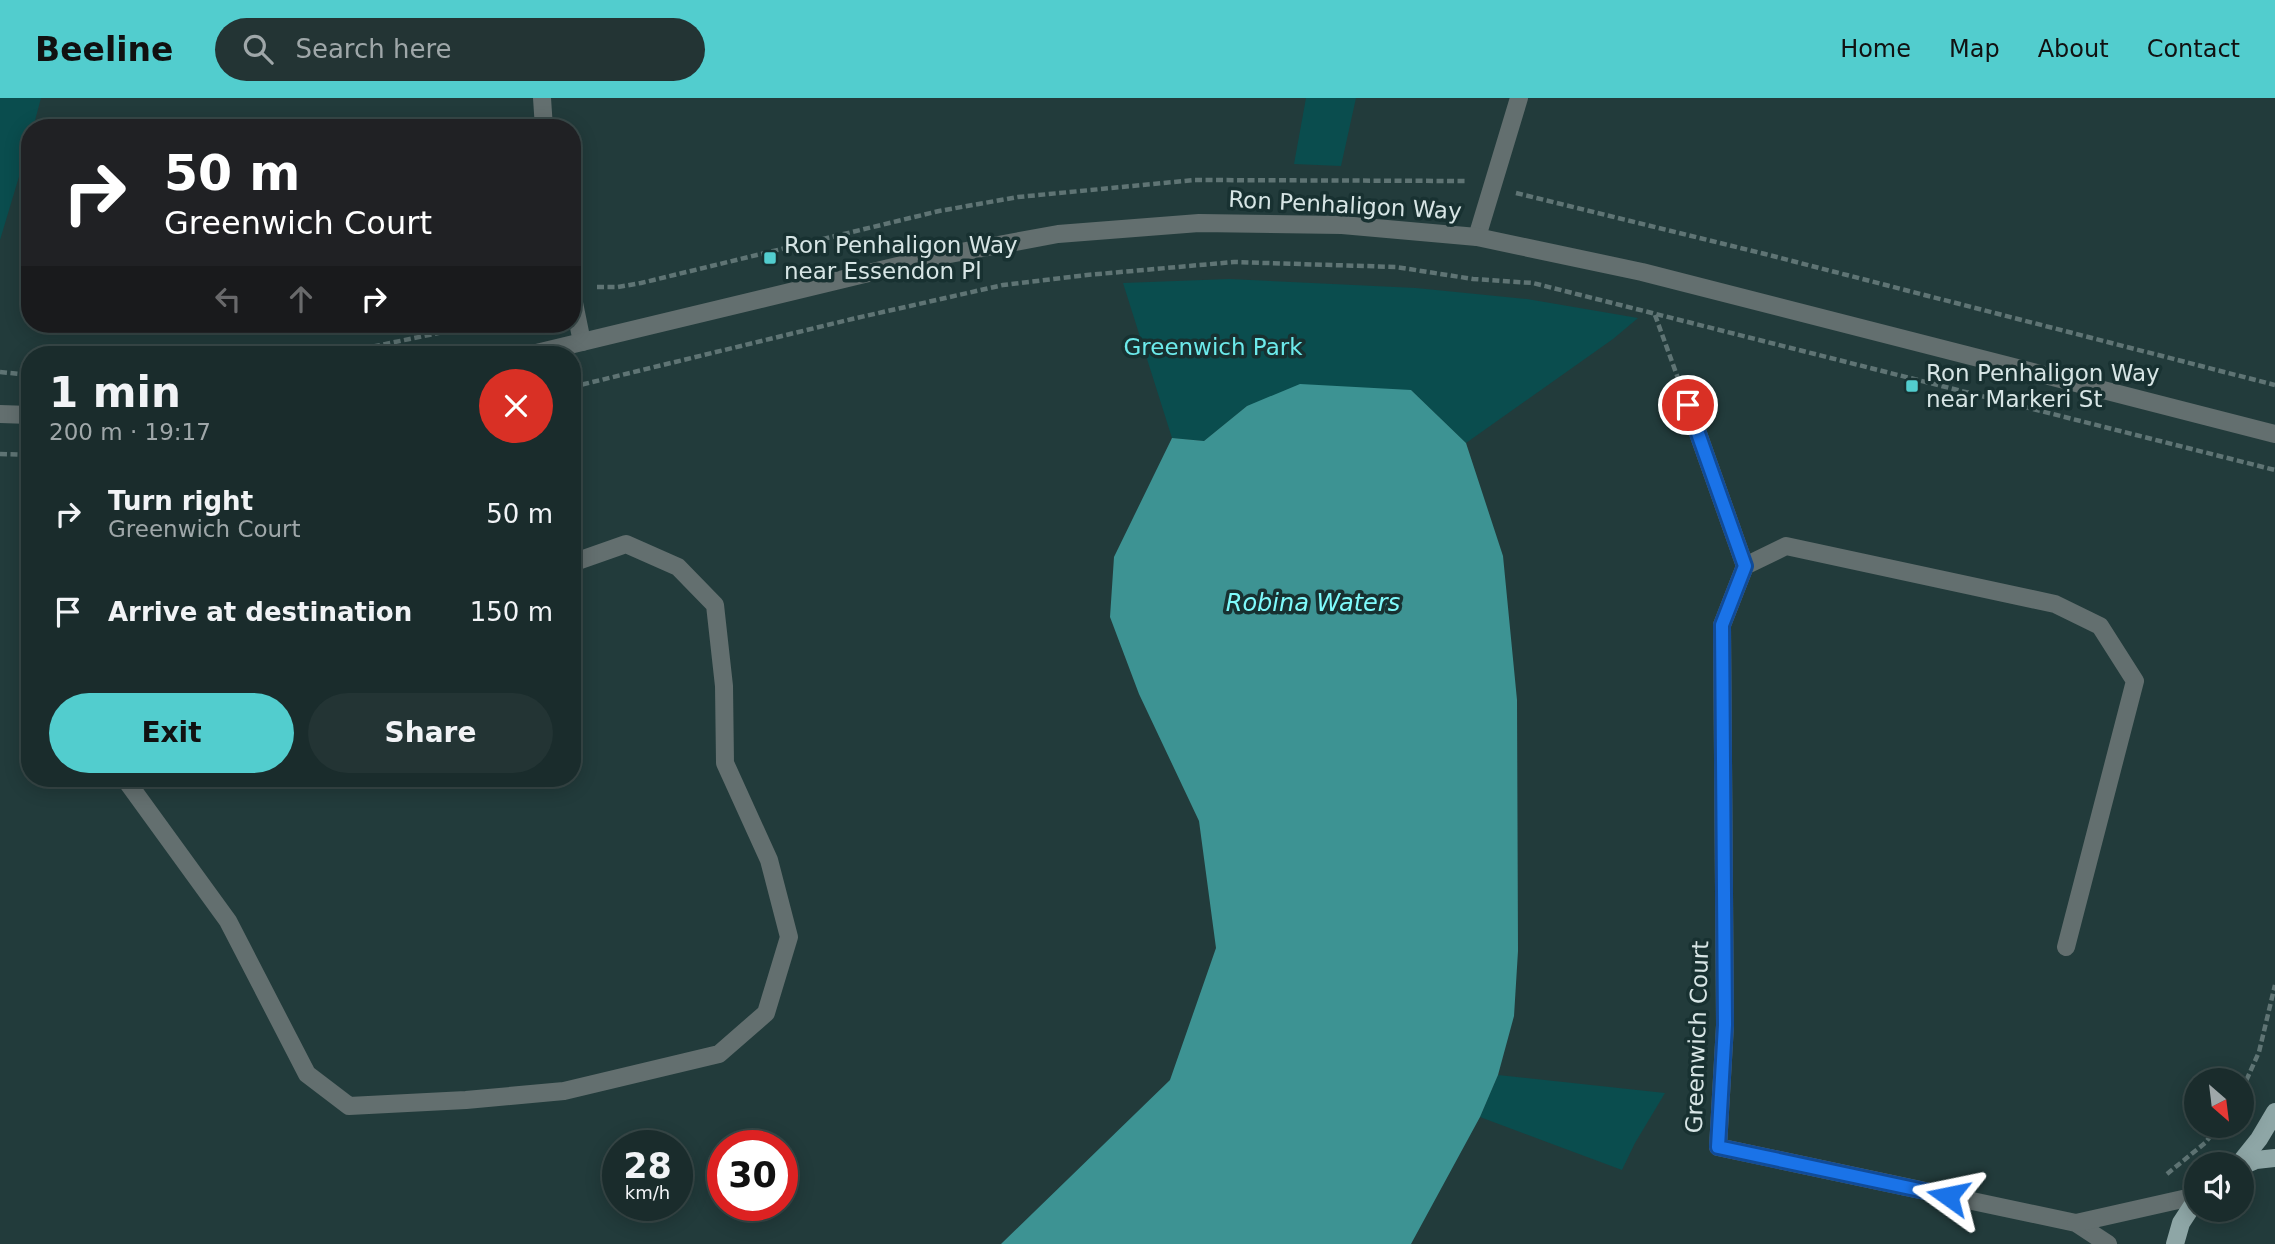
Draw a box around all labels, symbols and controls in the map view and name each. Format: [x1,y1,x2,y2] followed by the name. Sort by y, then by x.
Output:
[215,18,705,81] search box
[35,30,173,69] text: Beeline
[239,30,277,68] icon: search
[295,34,452,64] text: Search here
[1840,35,1911,63] text: Home
[1949,35,2000,63] text: Map
[2038,35,2109,63] text: About
[2147,35,2240,63] text: Contact
[164,145,300,202] text: 50 m
[49,147,140,238] icon: right
[1228,186,1462,224] street label: Ron Penhaligon Way
[164,204,432,242] text: Greenwich Court
[784,232,1018,284] place label: Ron Penhaligon Way near Essendon Pl
[762,250,778,266] marker: Ron Penhaligon Way near Essendon Pl
[209,280,247,318] icon: left
[282,280,320,318] icon: ahead
[355,280,393,318] icon: right
[1123,334,1303,360] park label: Greenwich Park
[1926,360,2160,412] place label: Ron Penhaligon Way near Markeri St
[49,368,181,417] text: 1 min
[479,369,553,443] button: close
[1658,375,1718,435] pin
[1904,378,1920,394] marker: Ron Penhaligon Way near Markeri St
[1669,386,1707,424] icon: arrive
[49,419,211,445] text: 200 m · 19:17
[108,486,253,516] text: Turn right
[49,495,87,533] icon: right
[486,499,553,529] text: 50 m
[108,516,301,542] text: Greenwich Court
[1226,589,1400,617] water label: Robina Waters
[49,593,87,631] icon: arrive
[108,597,412,627] text: Arrive at destination
[470,597,553,627] text: 150 m
[49,693,294,773] button: Exit
[308,693,553,773] button: Share
[1681,940,1713,1134] street label: Greenwich Court
[2184,1068,2254,1138] north arrow
[2184,1068,2254,1222] map controls
[707,1130,798,1221] speed limit sign: 30
[623,1146,672,1186] text: 28
[2184,1152,2254,1222] button: sound
[1911,1159,1985,1233] position arrow
[625,1182,670,1203] text: km/h

